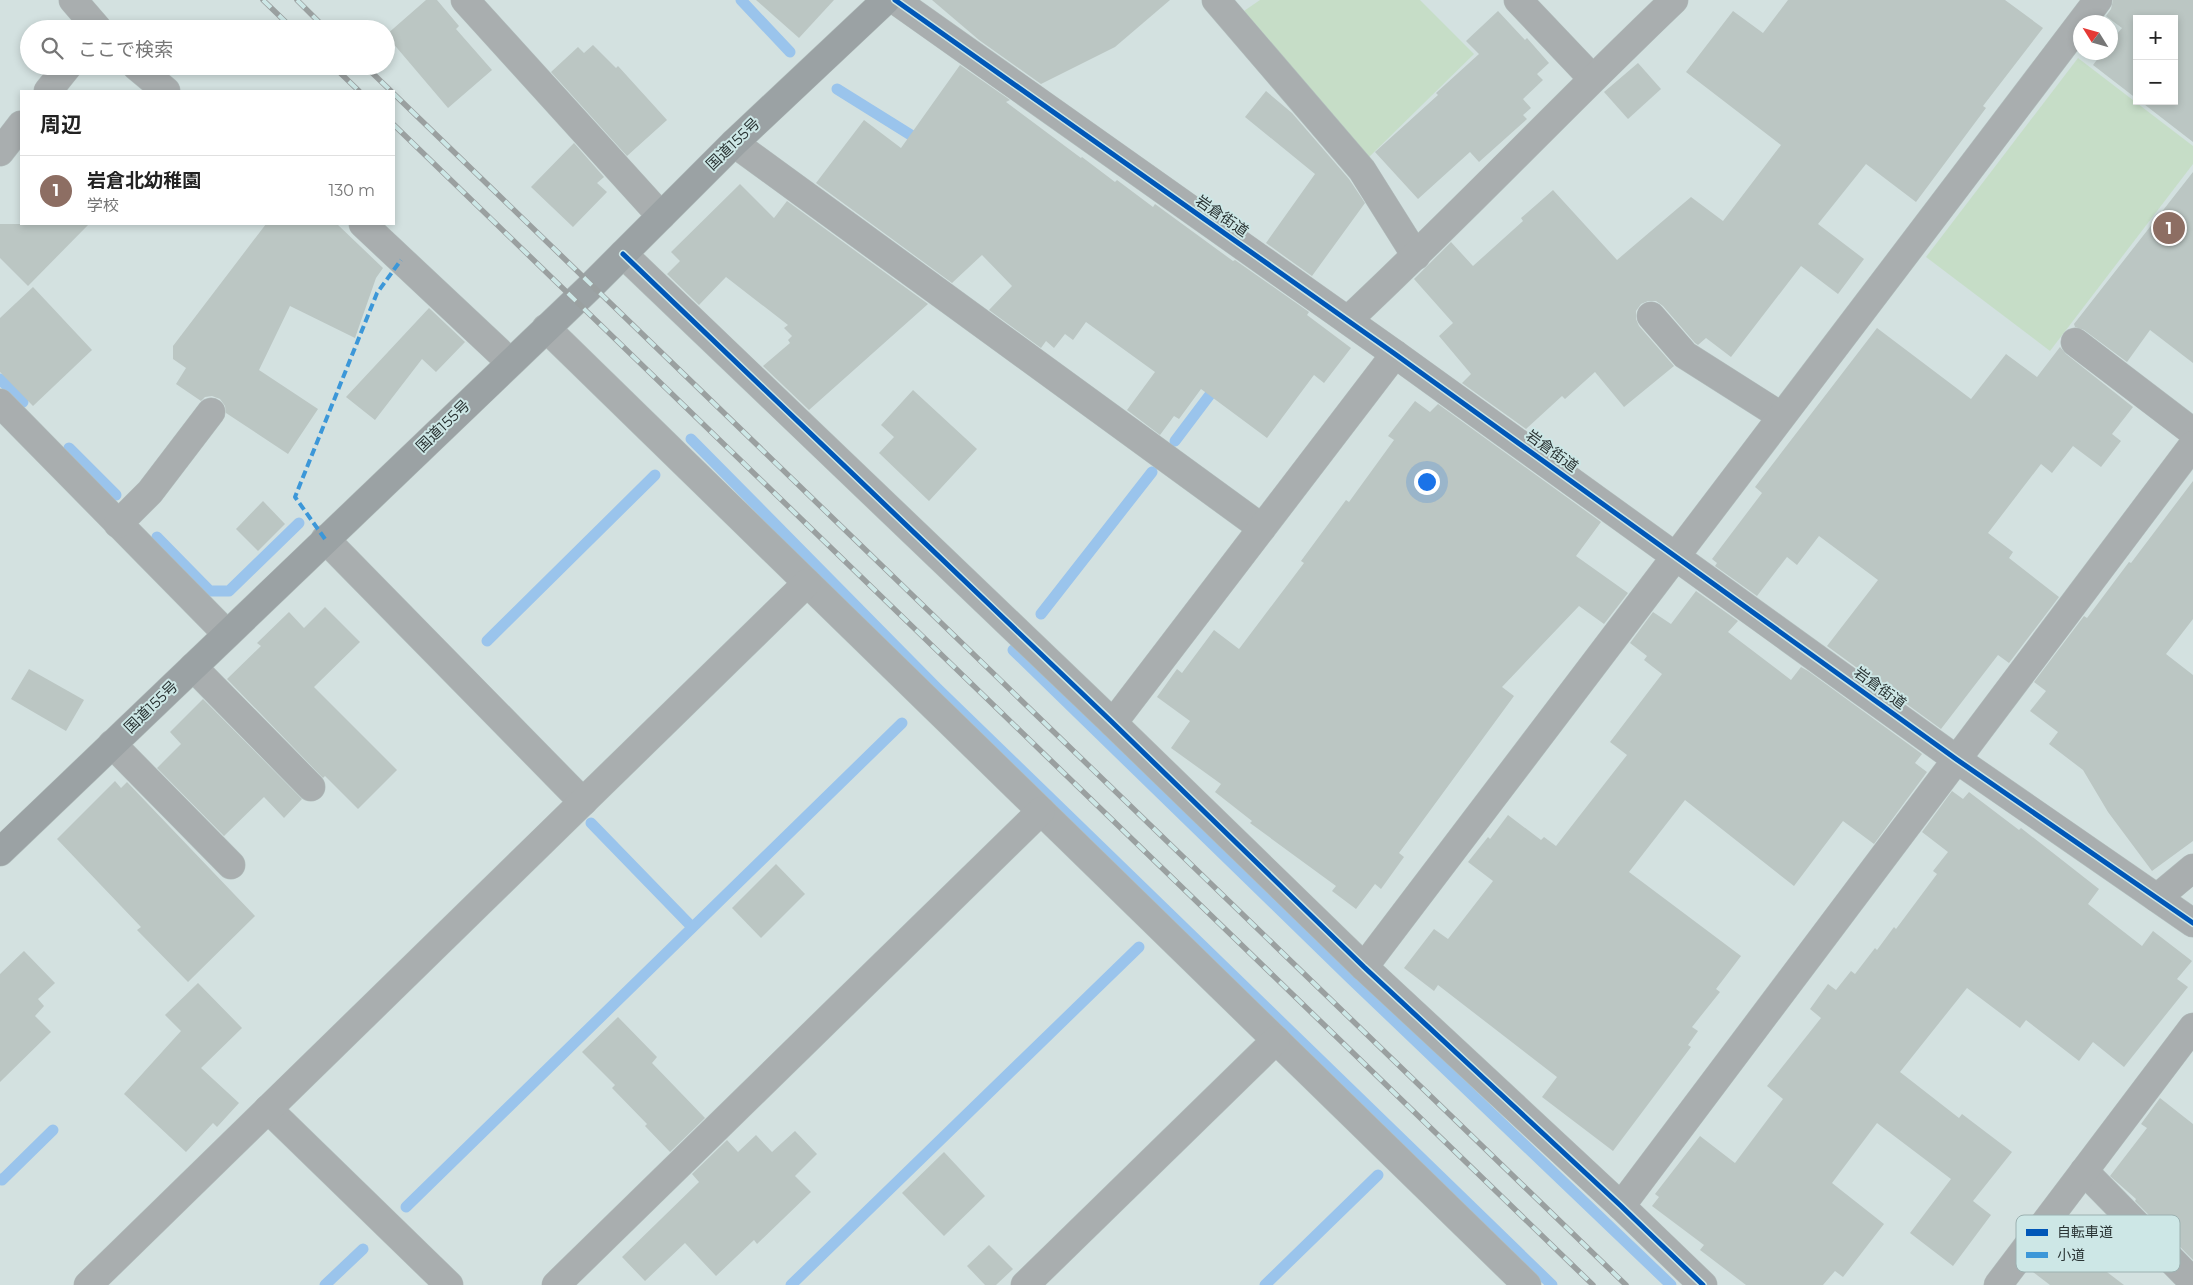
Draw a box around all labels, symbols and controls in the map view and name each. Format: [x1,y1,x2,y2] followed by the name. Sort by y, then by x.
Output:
[2073,15,2118,60] north arrow
[2133,15,2178,105] map controls
[2133,15,2178,60] button: +
[20,20,395,75] search box
[38,34,66,62] icon: search
[78,38,173,61] text: ここで検索
[2133,60,2178,105] button: −
[40,112,82,137] text: 周辺
[702,113,763,174] street label: 国道155号
[87,169,201,192] text: 岩倉北幼稚園
[53,181,59,200] text: 1
[328,181,375,200] text: 130 m
[1192,191,1252,241] street label: 岩倉街道
[87,196,119,215] text: 学校
[2153,209,2185,247] pin: 1
[412,395,473,456] street label: 国道155号
[1522,425,1582,476] street label: 岩倉街道
[1414,469,1440,495] your location
[1850,662,1910,713] street label: 岩倉街道
[120,676,181,737] street label: 国道155号
[2016,1215,2180,1272] legend
[2057,1223,2113,1241] text: 自転車道
[2057,1246,2085,1264] text: 小道

